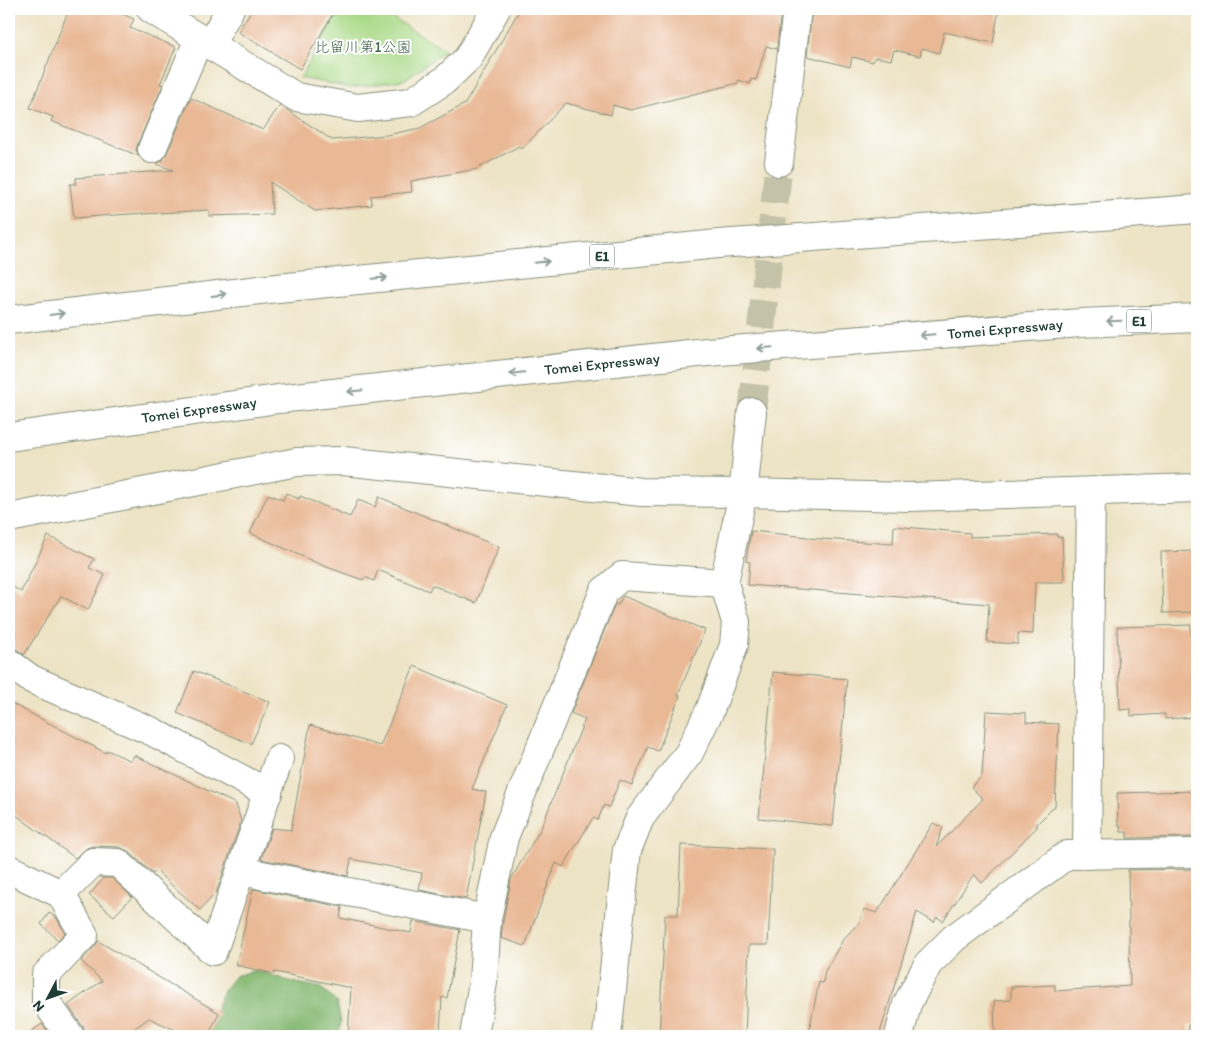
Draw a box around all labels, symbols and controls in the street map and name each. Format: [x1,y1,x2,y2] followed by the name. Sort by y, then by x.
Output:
[315,38,411,56] park label: 比留川第1公園
[590,245,614,268] road number: E1
[534,257,550,267] one-way arrow
[372,273,388,283] one-way arrow
[210,290,226,300] one-way arrow
[49,309,65,319] one-way arrow
[1126,310,1152,332] road number: E1
[946,315,1064,343] street label: Tomei Expressway
[1106,317,1122,326] one-way arrow
[920,330,936,340] one-way arrow
[758,343,774,352] one-way arrow
[543,349,661,379] street label: Tomei Expressway
[509,368,525,378] one-way arrow
[347,386,363,396] one-way arrow
[140,393,258,427] street label: Tomei Expressway
[22,972,72,1022] north arrow
[29,997,48,1015] text: N

